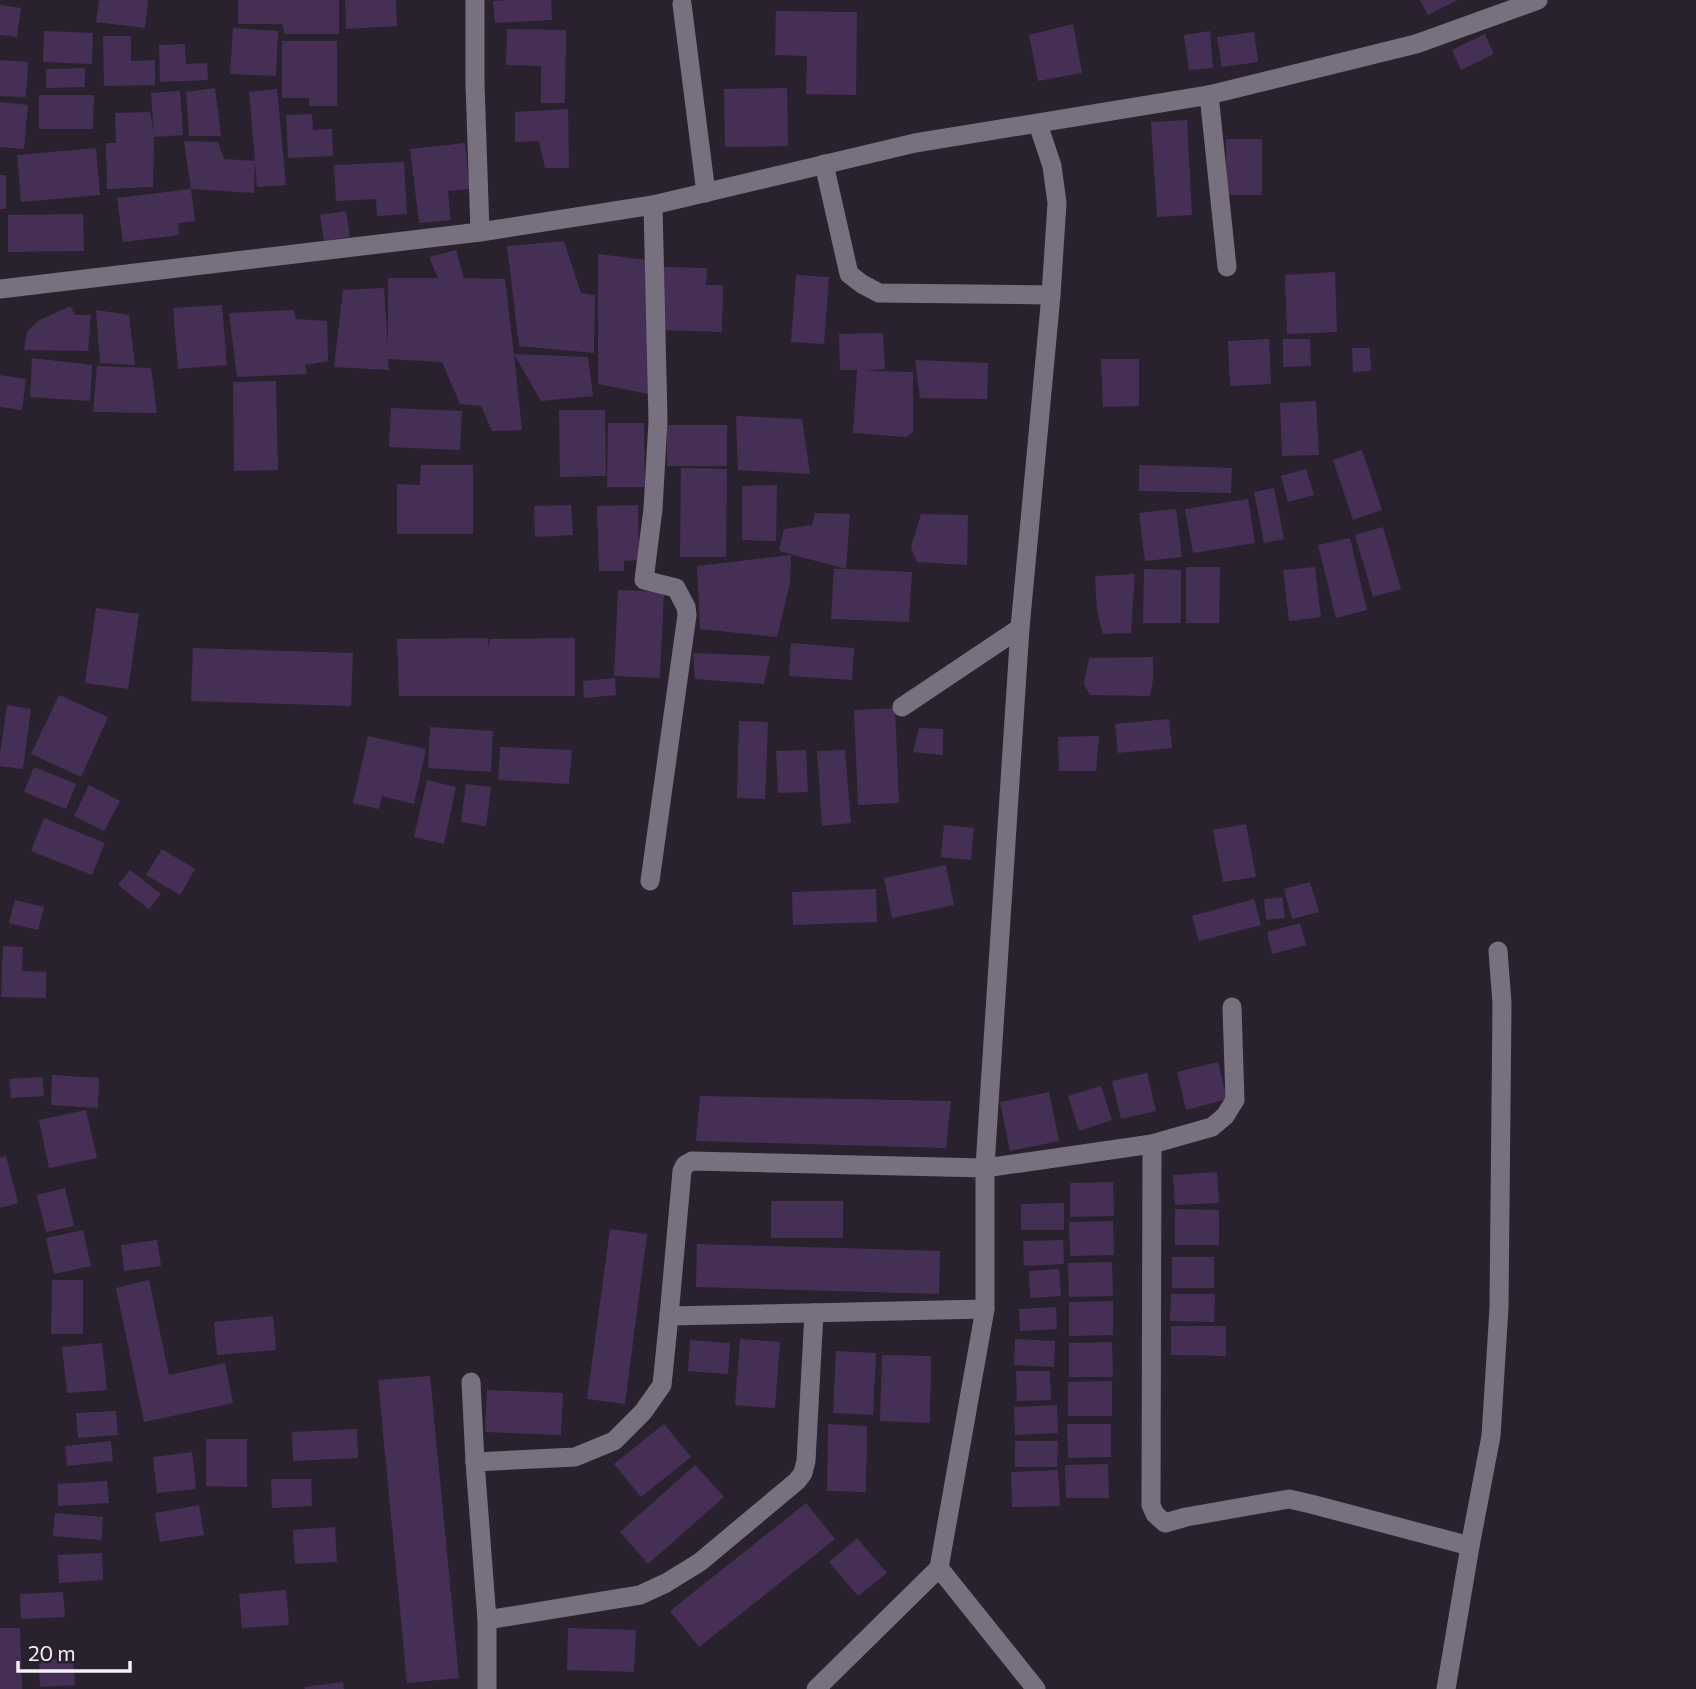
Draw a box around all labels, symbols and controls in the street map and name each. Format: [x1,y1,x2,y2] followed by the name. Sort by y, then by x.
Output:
[18,1630,130,1674] scale bar
[28,1640,76,1665] text: 20 m

